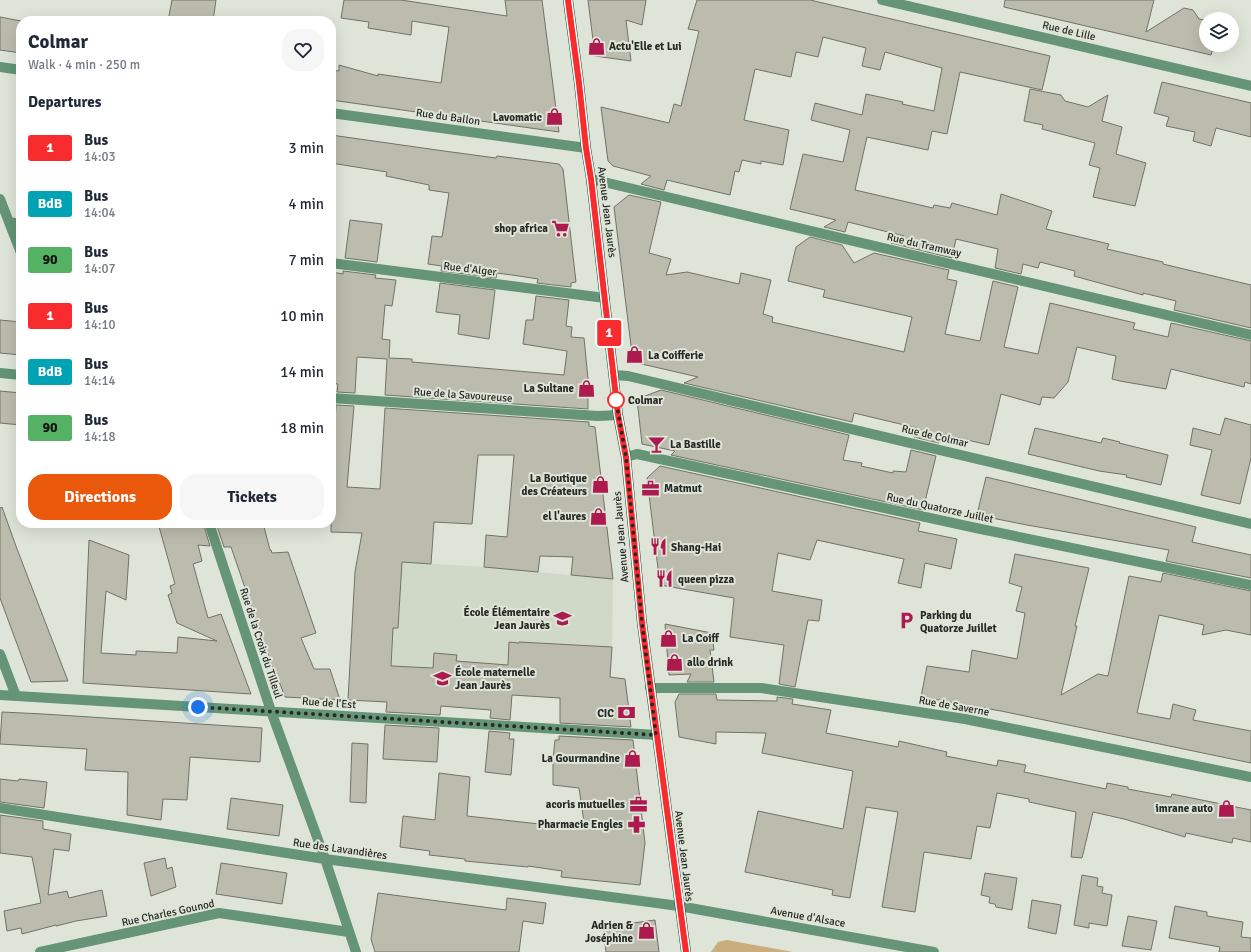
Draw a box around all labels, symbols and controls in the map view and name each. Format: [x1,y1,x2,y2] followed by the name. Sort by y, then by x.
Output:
[1199,12,1239,52] map controls
[1199,12,1239,52] button: layers
[1041,19,1097,43] street label: Rue de Lille
[282,29,324,71] button: heart
[28,30,88,54] text: Colmar
[586,36,606,56] shop icon: Actu'Elle et Lui
[609,40,682,53] place label: Actu'Elle et Lui
[28,57,140,73] text: Walk · 4 min · 250 m
[28,93,101,111] text: Departures
[415,106,481,128] street label: Rue du Ballon
[545,107,565,127] shop icon: Lavomatic
[493,111,542,124] place label: Lavomatic
[84,131,108,149] text: Bus
[46,139,54,156] text: 1
[288,139,324,157] text: 3 min
[84,149,116,165] text: 14:03
[595,166,619,258] street label: Avenue Jean Jaurès
[84,187,108,205] text: Bus
[38,195,62,212] text: BdB
[288,195,324,213] text: 4 min
[84,205,116,221] text: 14:04
[551,218,571,238] supermarket icon: shop africa
[494,222,548,235] place label: shop africa
[886,230,963,260] street label: Rue du Tramway
[84,243,108,261] text: Bus
[42,251,58,268] text: 90
[288,251,324,269] text: 7 min
[443,259,497,279] street label: Rue d'Alger
[84,261,116,277] text: 14:07
[84,299,108,317] text: Bus
[46,307,54,324] text: 1
[280,307,324,325] text: 10 min
[84,317,116,333] text: 14:10
[596,320,622,346] line badge: 1
[605,324,613,341] text: 1
[625,345,645,365] shop icon: La Coifferie
[648,349,704,362] place label: La Coifferie
[84,355,108,373] text: Bus
[38,363,62,380] text: BdB
[280,363,324,381] text: 14 min
[84,373,116,389] text: 14:14
[577,378,597,398] shop icon: La Sultane
[523,382,575,395] place label: La Sultane
[413,385,513,405] street label: Rue de la Savoureuse
[607,391,625,409] marker: Colmar
[628,394,663,407] place label: Colmar
[84,411,108,429] text: Bus
[42,419,58,436] text: 90
[280,419,324,437] text: 18 min
[900,422,970,450] street label: Rue de Colmar
[84,429,116,445] text: 14:18
[647,434,667,454] bar icon: La Bastille
[670,438,721,451] place label: La Bastille
[522,472,588,498] place label: La Boutique des Créateurs
[28,474,172,520] button: Directions
[180,474,324,520] button: Tickets
[590,474,610,494] shop icon: La Boutique des Créateurs
[641,478,661,498] office icon: Matmut
[664,482,702,495] place label: Matmut
[885,490,995,526] street label: Rue du Quatorze Juillet
[611,491,631,583] street label: Avenue Jean Jaurès
[589,506,609,526] shop icon: el l'aures
[543,510,586,523] place label: el l'aures
[648,537,668,557] restaurant icon: Shang-Hai
[671,541,721,554] place label: Shang-Hai
[655,569,675,589] restaurant icon: queen pizza
[678,573,734,586] place label: queen pizza
[237,586,285,700] street label: Rue de la Croix du Tilleul
[463,605,551,632] place label: École Élémentaire Jean Jaurès
[553,608,573,628] school or university icon: École Élémentaire Jean Jaurès
[920,609,997,635] place label: Parking du Quatorze Juillet
[897,611,917,631] parking icon: Parking du Quatorze Juillet
[659,628,679,648] shop icon: La Coiff
[682,632,719,645] place label: La Coiff
[664,652,684,672] shop icon: allo drink
[687,656,733,669] place label: allo drink
[455,665,536,692] place label: École maternelle Jean Jaurès
[432,668,452,688] school or university icon: École maternelle Jean Jaurès
[918,693,990,719] street label: Rue de Saverne
[302,695,357,711] street label: Rue de l'Est
[188,697,208,717] your location
[617,703,637,723] bank icon: CIC
[597,707,614,720] place label: CIC
[623,748,643,768] shop icon: La Gourmandine
[542,752,621,765] place label: La Gourmandine
[628,794,648,814] office icon: acoris mutuelles
[546,798,625,811] place label: acoris mutuelles
[1216,798,1236,818] shop icon: imrane auto
[1156,802,1213,815] place label: imrane auto
[672,810,696,902] street label: Avenue Jean Jaurès
[626,814,646,834] pharmacy icon: Pharmacie Engles
[538,818,623,831] place label: Pharmacie Engles
[292,836,388,862] street label: Rue des Lavandières
[120,897,216,929] street label: Rue Charles Gounod
[770,904,846,930] street label: Avenue d'Alsace
[585,919,634,945] place label: Adrien & Joséphine
[636,921,656,941] shop icon: Adrien & Joséphine

